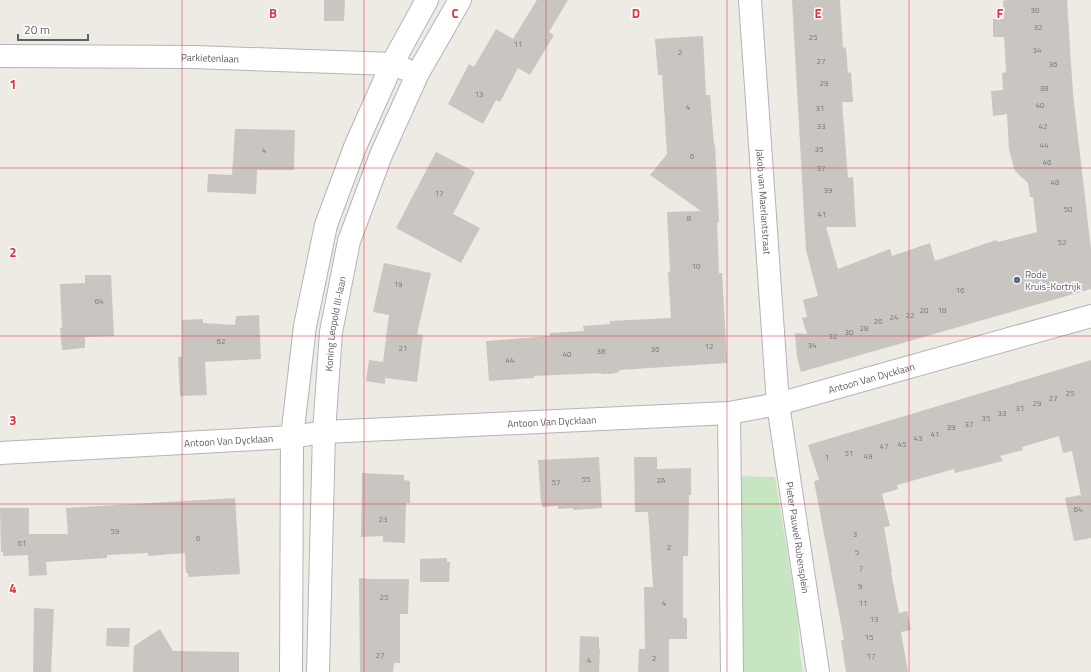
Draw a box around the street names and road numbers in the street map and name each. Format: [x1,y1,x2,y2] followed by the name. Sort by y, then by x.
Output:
[181,50,239,67] street label: Parkietenlaan
[752,148,775,255] street label: Jakob van Maerlantstraat
[321,275,350,372] street label: Koning Leopold III-laan
[826,359,916,398] street label: Antoon Van Dycklaan
[507,412,597,431] street label: Antoon Van Dycklaan
[184,431,274,451] street label: Antoon Van Dycklaan
[782,481,813,595] street label: Pieter Pauwel Rubensplein

